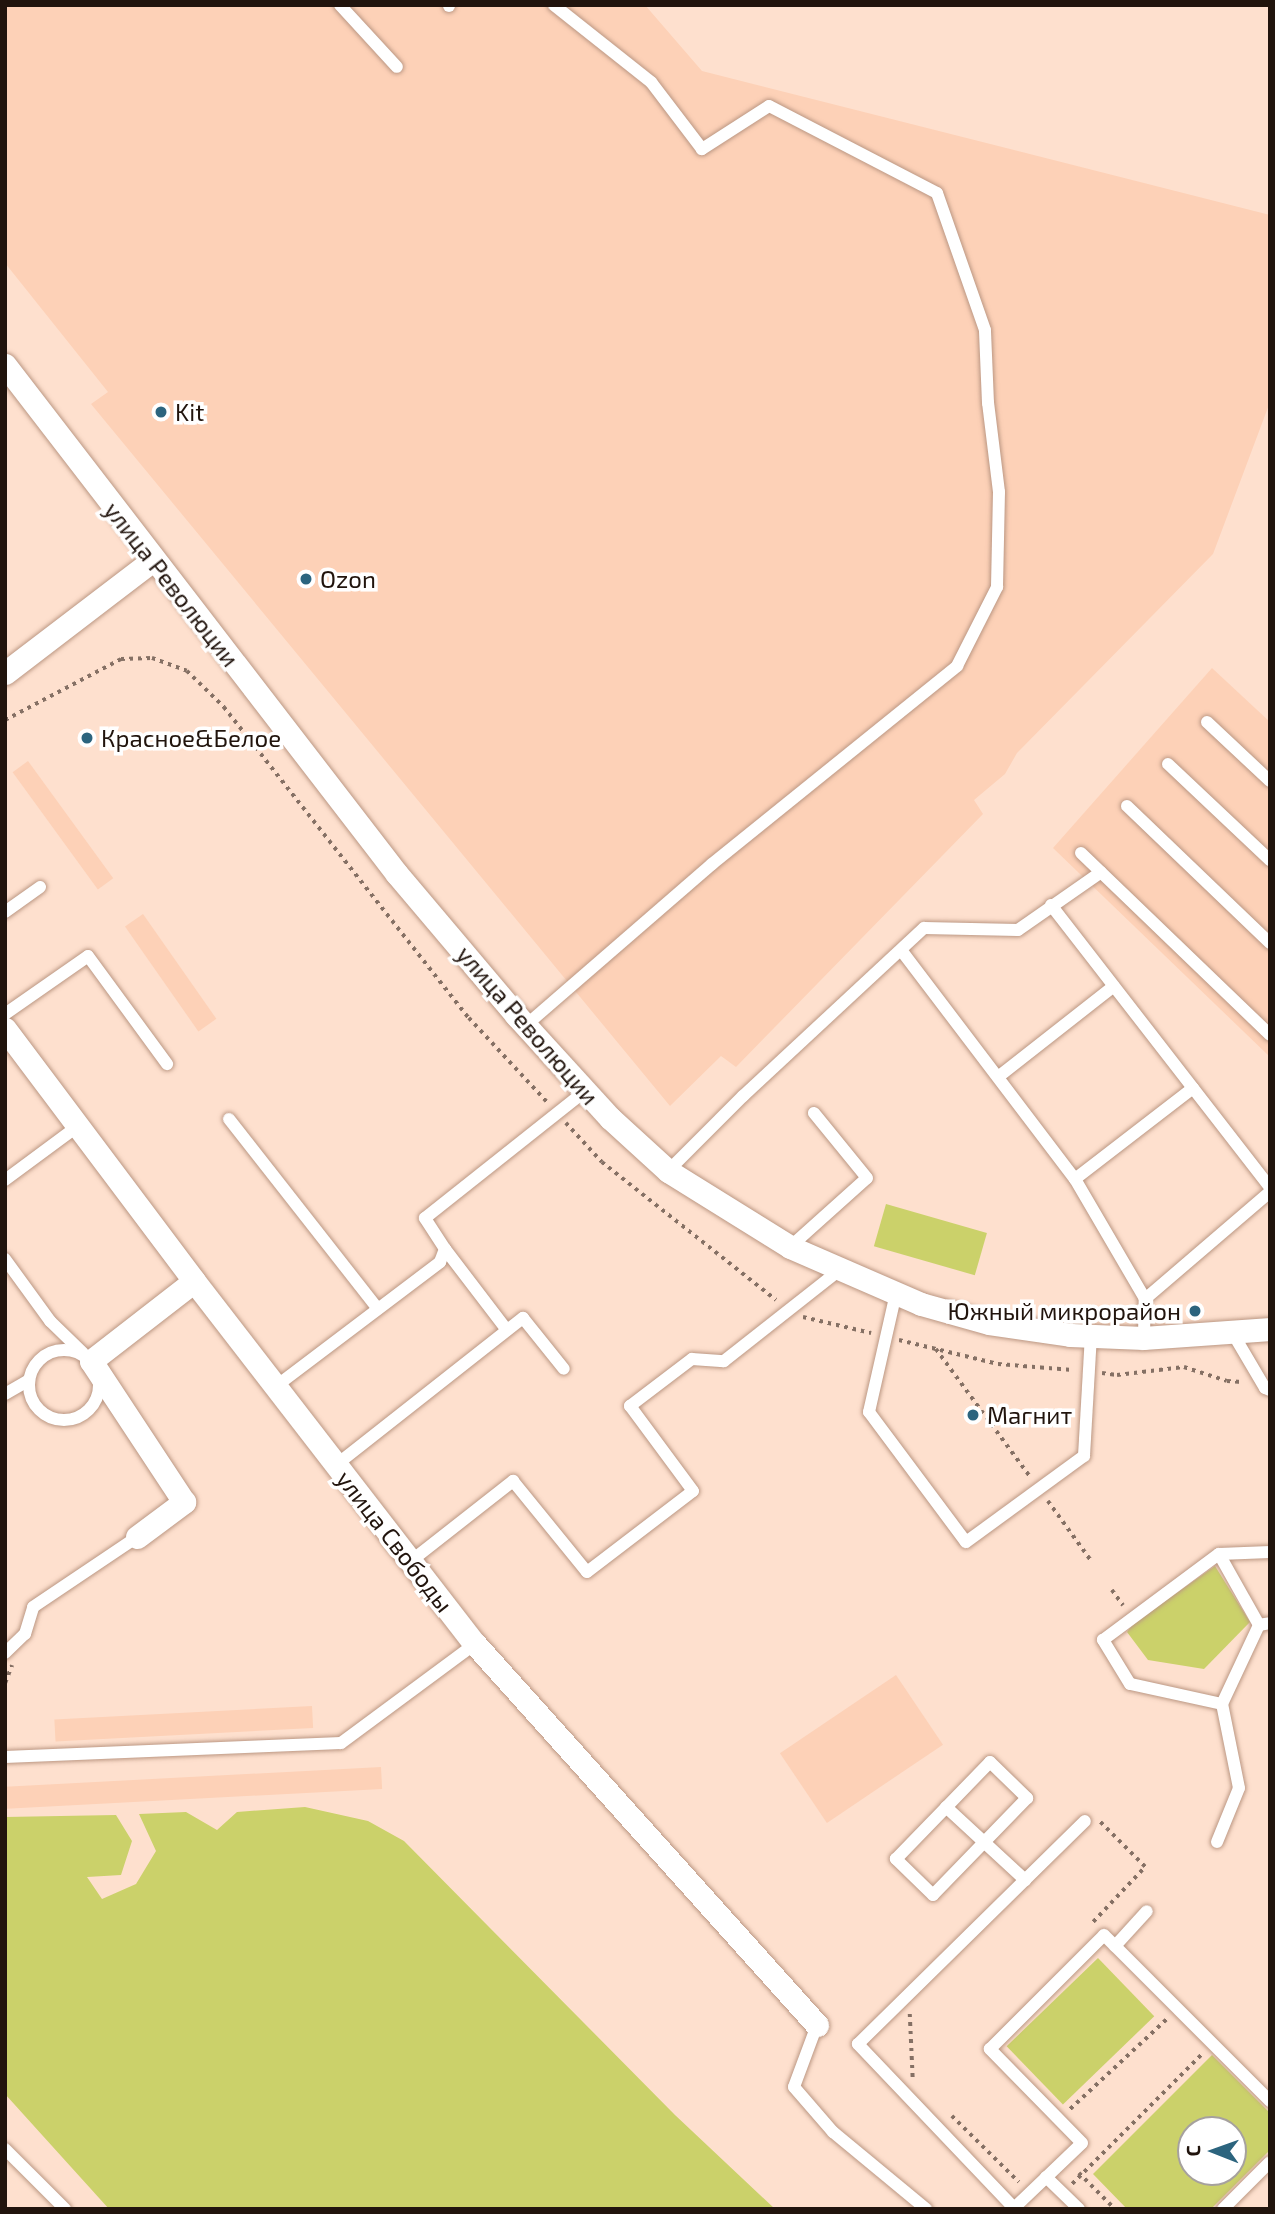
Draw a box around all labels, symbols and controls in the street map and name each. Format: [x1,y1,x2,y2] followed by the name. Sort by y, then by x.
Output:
[175,398,204,426] place label: Kit
[153,404,169,420] marker: Kit
[99,496,245,672] street label: улица Революции
[320,565,376,593] place label: Ozon
[298,571,314,587] marker: Ozon
[101,724,281,752] place label: Красное&Белое
[79,730,95,746] marker: Красное&Белое
[451,940,605,1110] street label: улица Революции
[948,1297,1181,1325] place label: Южный микрорайон
[1187,1303,1203,1319] marker: Южный микрорайон
[987,1401,1072,1429] place label: Магнит
[965,1407,981,1423] marker: Магнит
[331,1465,459,1617] street label: улица Свободы
[1177,2116,1247,2186] north arrow
[1181,2145,1204,2156] text: С

